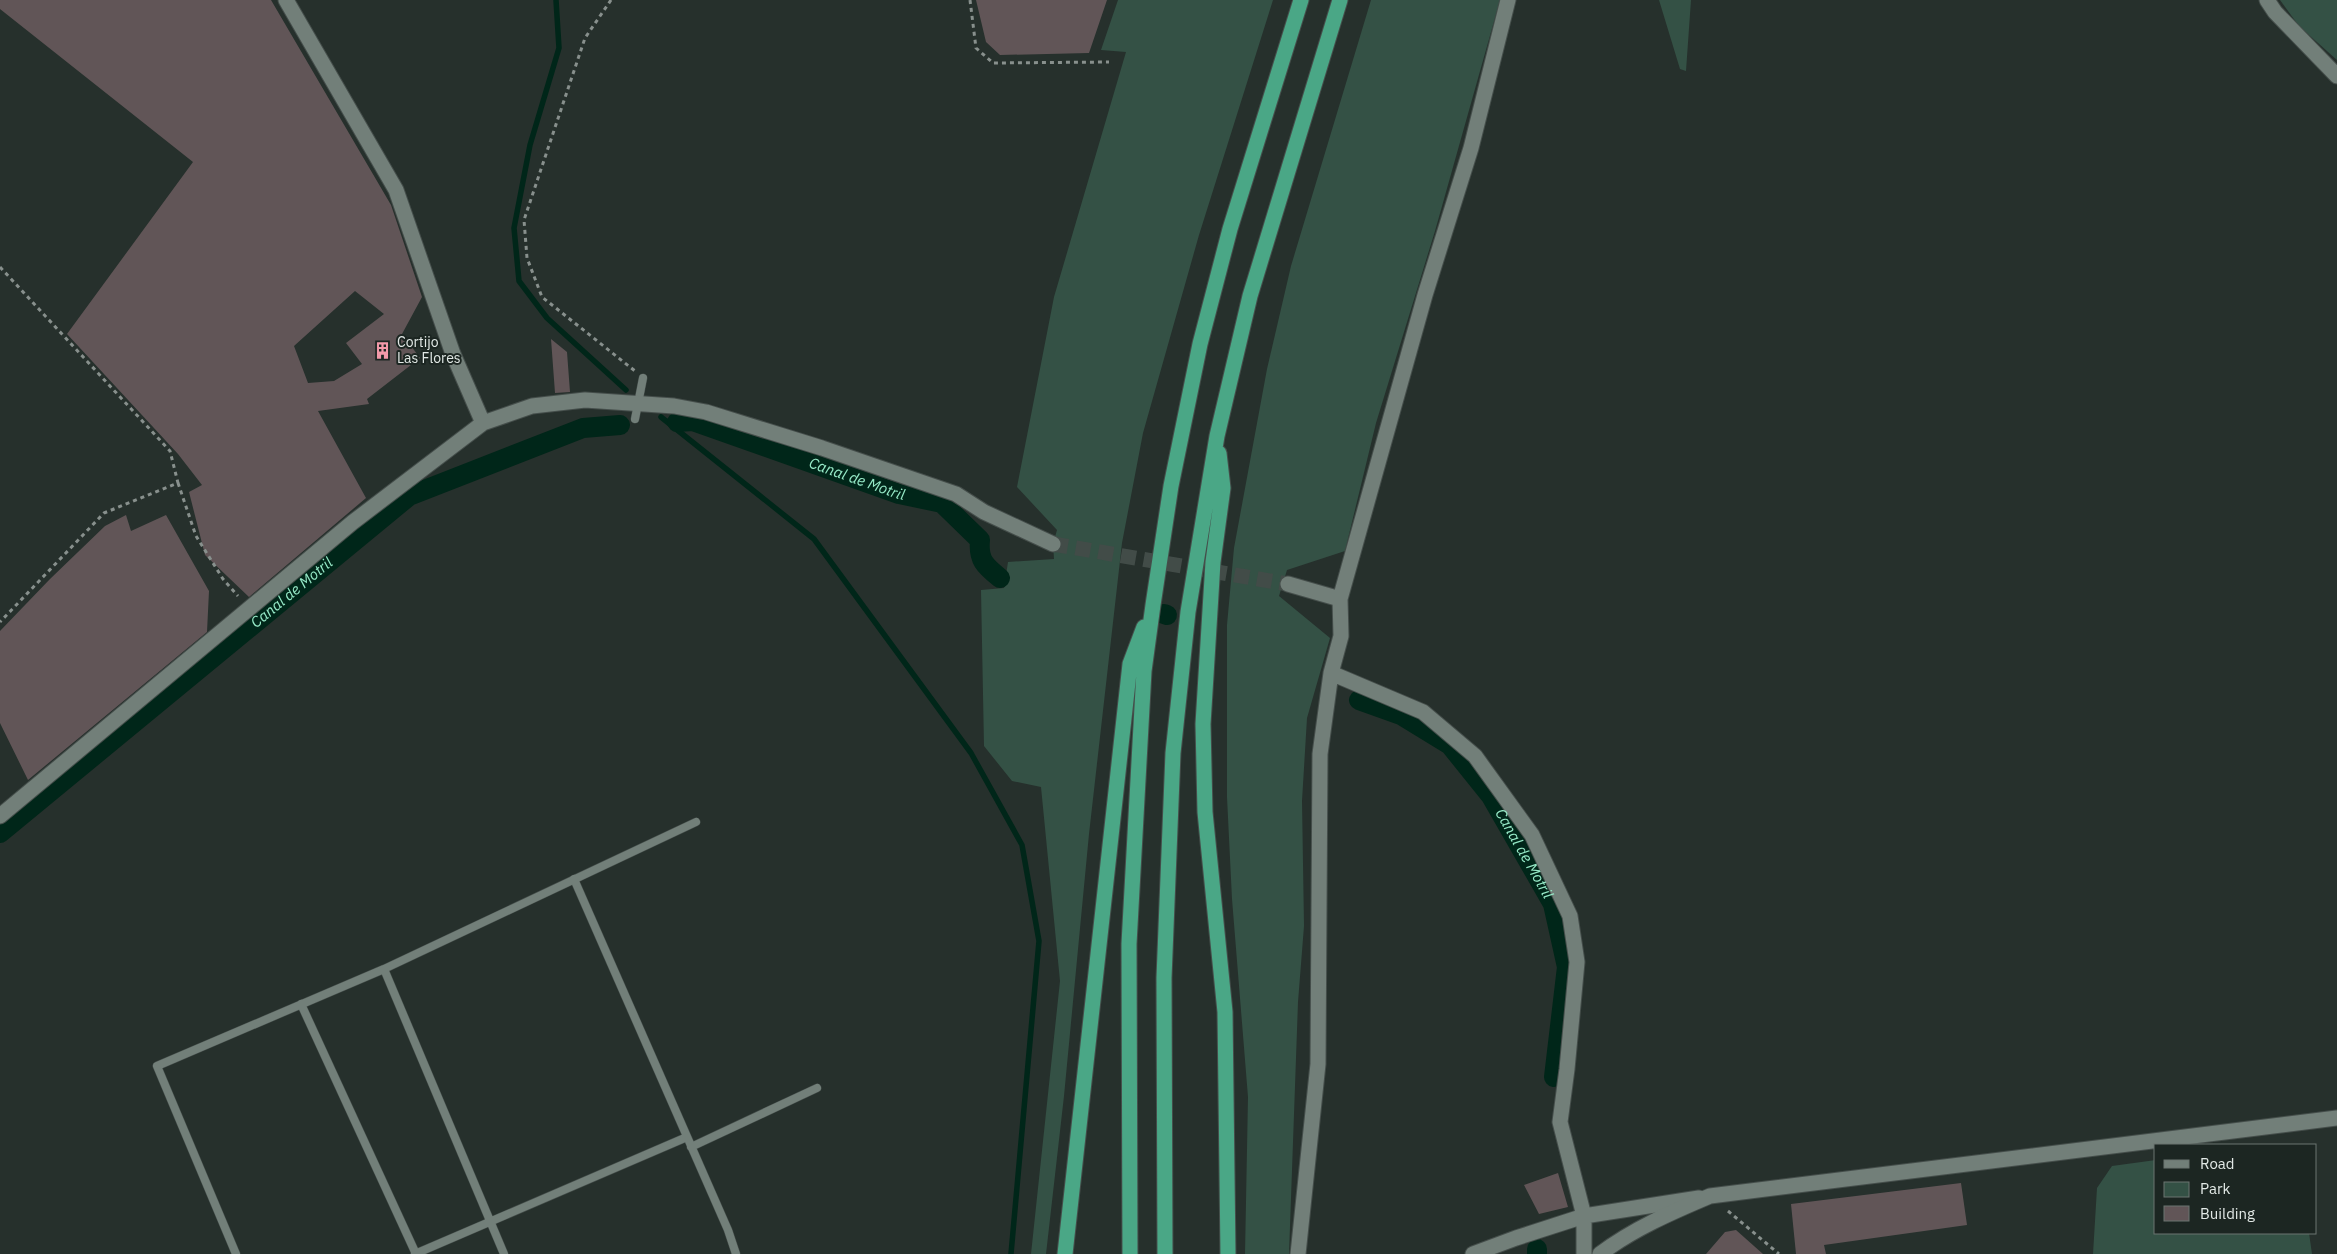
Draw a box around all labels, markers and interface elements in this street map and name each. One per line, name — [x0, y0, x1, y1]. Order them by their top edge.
place label: Cortijo Las Flores — [397, 333, 461, 367]
building icon: Cortijo Las Flores — [373, 340, 393, 360]
water label: Canal de Motril — [807, 453, 907, 504]
water label: Canal de Motril — [247, 553, 336, 632]
water label: Canal de Motril — [1491, 805, 1558, 902]
legend — [2154, 1144, 2317, 1234]
text: Road — [2200, 1154, 2235, 1173]
text: Park — [2200, 1179, 2230, 1198]
text: Building — [2200, 1204, 2255, 1223]

